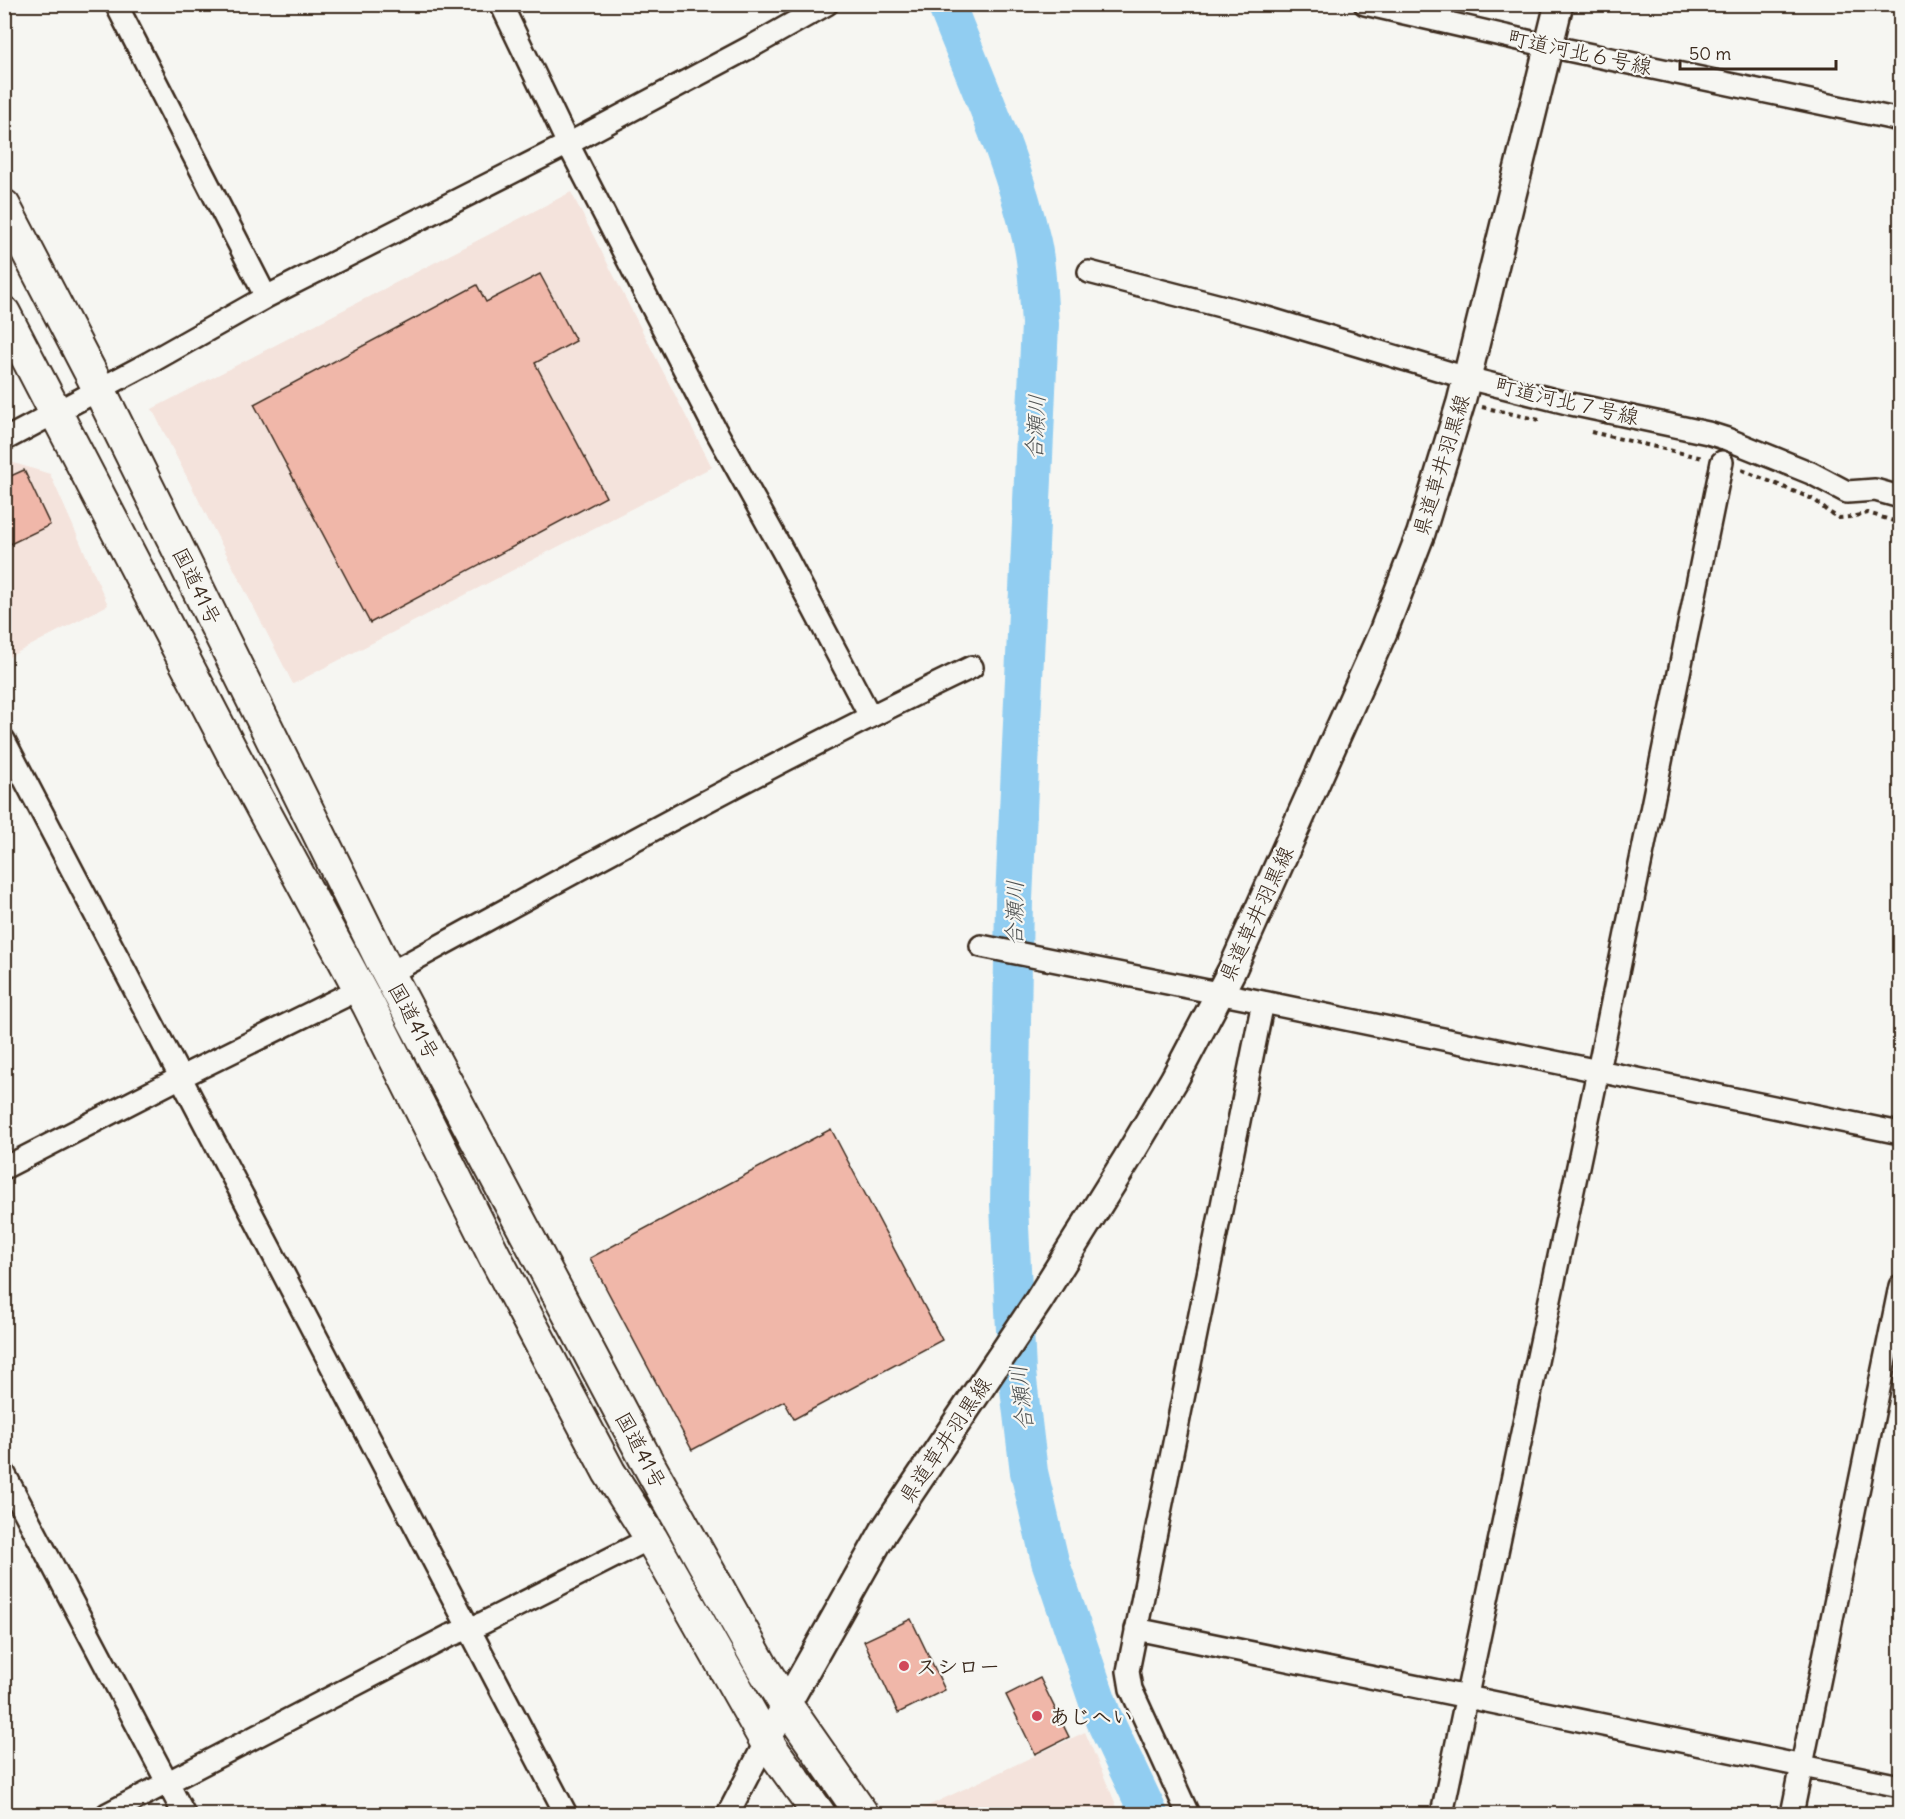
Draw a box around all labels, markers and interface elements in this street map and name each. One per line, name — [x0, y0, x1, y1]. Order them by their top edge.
street label: 町道河北６号線 — [1505, 24, 1655, 80]
scale bar — [1680, 33, 1836, 71]
text: 50 m — [1689, 42, 1731, 65]
street label: 町道河北７号線 — [1492, 371, 1642, 431]
street label: 県道草井羽黒線 — [1407, 391, 1475, 539]
water label: 合瀬川 — [1019, 393, 1051, 461]
street label: 国道41号 — [167, 543, 227, 629]
street label: 県道草井羽黒線 — [1213, 842, 1299, 986]
water label: 合瀬川 — [999, 880, 1029, 946]
street label: 国道41号 — [383, 978, 445, 1064]
water label: 合瀬川 — [1004, 1364, 1038, 1432]
street label: 県道草井羽黒線 — [893, 1372, 997, 1508]
street label: 国道41号 — [610, 1407, 672, 1493]
place label: スシロー — [916, 1653, 1000, 1680]
marker: スシロー — [897, 1659, 911, 1673]
place label: あじへい — [1049, 1703, 1133, 1730]
marker: あじへい — [1030, 1709, 1044, 1723]

